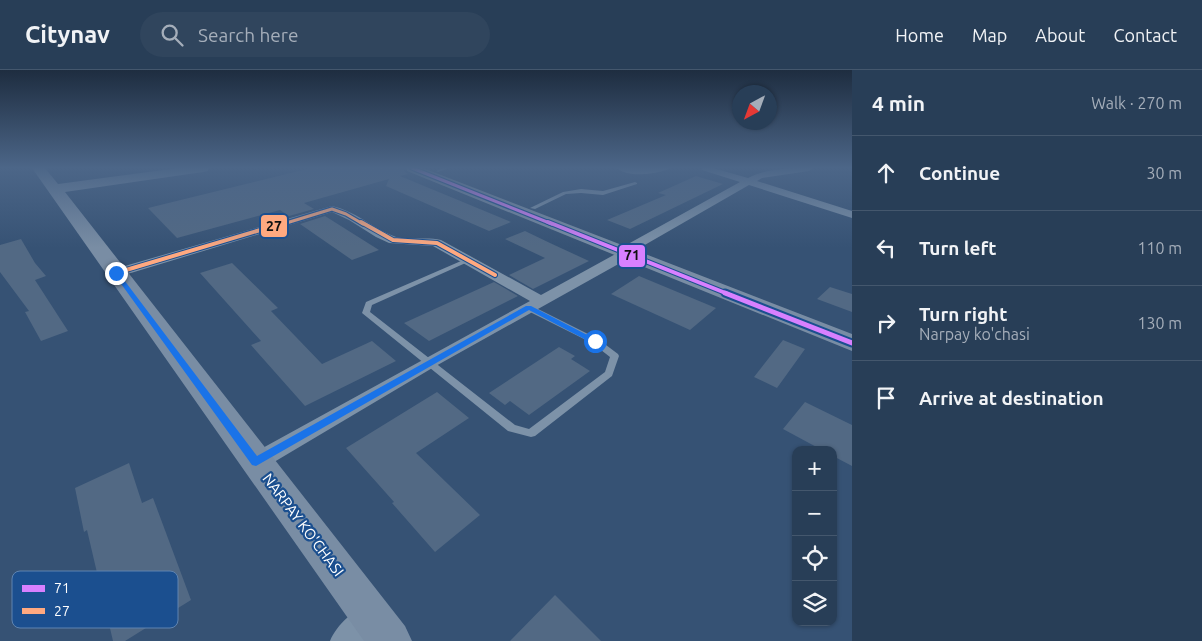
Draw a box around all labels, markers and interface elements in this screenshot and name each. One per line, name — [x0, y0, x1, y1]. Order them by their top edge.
search box — [140, 12, 490, 57]
text: Citynav — [25, 21, 110, 48]
icon: search — [158, 21, 186, 49]
text: Search here — [198, 24, 298, 46]
text: Home — [895, 25, 944, 45]
text: Map — [972, 25, 1007, 45]
text: About — [1035, 25, 1085, 45]
text: Contact — [1113, 25, 1177, 45]
north arrow — [732, 85, 777, 130]
text: 4 min — [872, 91, 925, 115]
text: Walk · 270 m — [1091, 94, 1182, 112]
icon: ahead — [872, 159, 900, 187]
text: Continue — [919, 162, 1000, 184]
text: 30 m — [1146, 164, 1182, 182]
line badge: 27 — [260, 214, 288, 238]
text: 27 — [266, 218, 282, 234]
icon: left — [872, 234, 900, 262]
text: Turn left — [919, 237, 997, 259]
text: 110 m — [1137, 239, 1182, 257]
line badge: 71 — [618, 244, 646, 268]
text: 71 — [624, 247, 640, 263]
route end — [105, 262, 128, 285]
text: Turn right — [919, 303, 1007, 325]
icon: right — [872, 309, 900, 337]
text: 130 m — [1137, 314, 1182, 332]
text: Narpay ko'chasi — [919, 325, 1030, 343]
route start — [584, 330, 607, 353]
icon: arrive — [872, 384, 900, 412]
text: Arrive at destination — [919, 387, 1104, 409]
map controls — [792, 446, 837, 626]
button: + — [792, 446, 837, 491]
street label: NARPAY KO'CHASI — [259, 470, 347, 579]
button: − — [792, 491, 837, 536]
button: locate — [792, 536, 837, 581]
legend — [12, 571, 178, 628]
text: 71 — [54, 580, 70, 596]
button: layers — [792, 581, 837, 626]
text: 27 — [54, 603, 70, 619]

